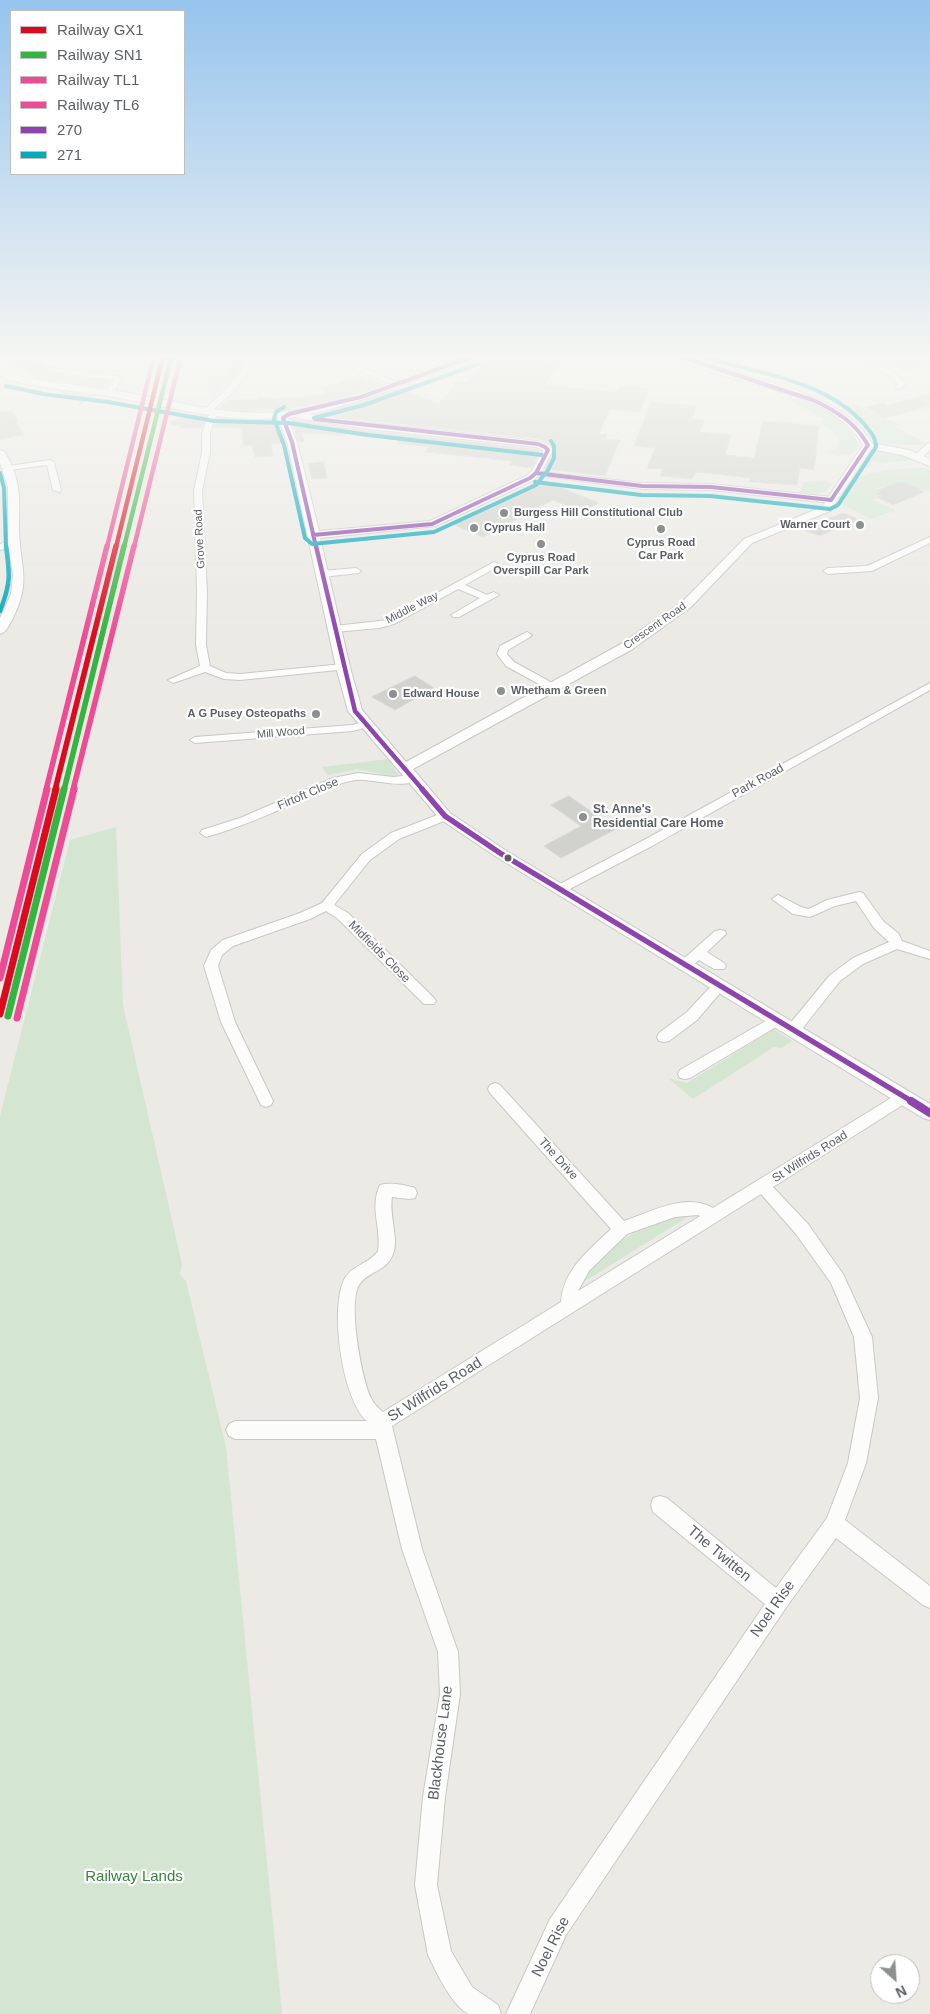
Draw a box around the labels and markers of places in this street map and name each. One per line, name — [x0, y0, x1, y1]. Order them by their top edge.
place label: Burgess Hill Constitutional Club — [514, 506, 683, 520]
marker: Burgess Hill Constitutional Club — [498, 507, 510, 519]
place label: Warner Court — [780, 518, 850, 532]
marker: Warner Court — [854, 519, 866, 531]
place label: Cyprus Hall — [484, 521, 545, 535]
marker: Cyprus Hall — [468, 522, 480, 534]
marker: Cyprus Road Car Park — [655, 523, 667, 535]
place label: Cyprus Road Car Park — [627, 536, 695, 562]
marker: Cyprus Road Overspill Car Park — [535, 538, 547, 550]
place label: Cyprus Road Overspill Car Park — [493, 551, 589, 577]
place label: Whetham & Green — [511, 684, 606, 698]
marker: Whetham & Green — [495, 685, 507, 697]
place label: Edward House — [403, 687, 479, 701]
marker: Edward House — [387, 688, 399, 700]
place label: A G Pusey Osteopaths — [187, 707, 306, 721]
marker: A G Pusey Osteopaths — [310, 708, 322, 720]
place label: St. Anne's Residential Care Home — [593, 803, 724, 831]
marker: St. Anne's Residential Care Home — [577, 811, 589, 823]
unlabelled marker — [503, 853, 513, 863]

